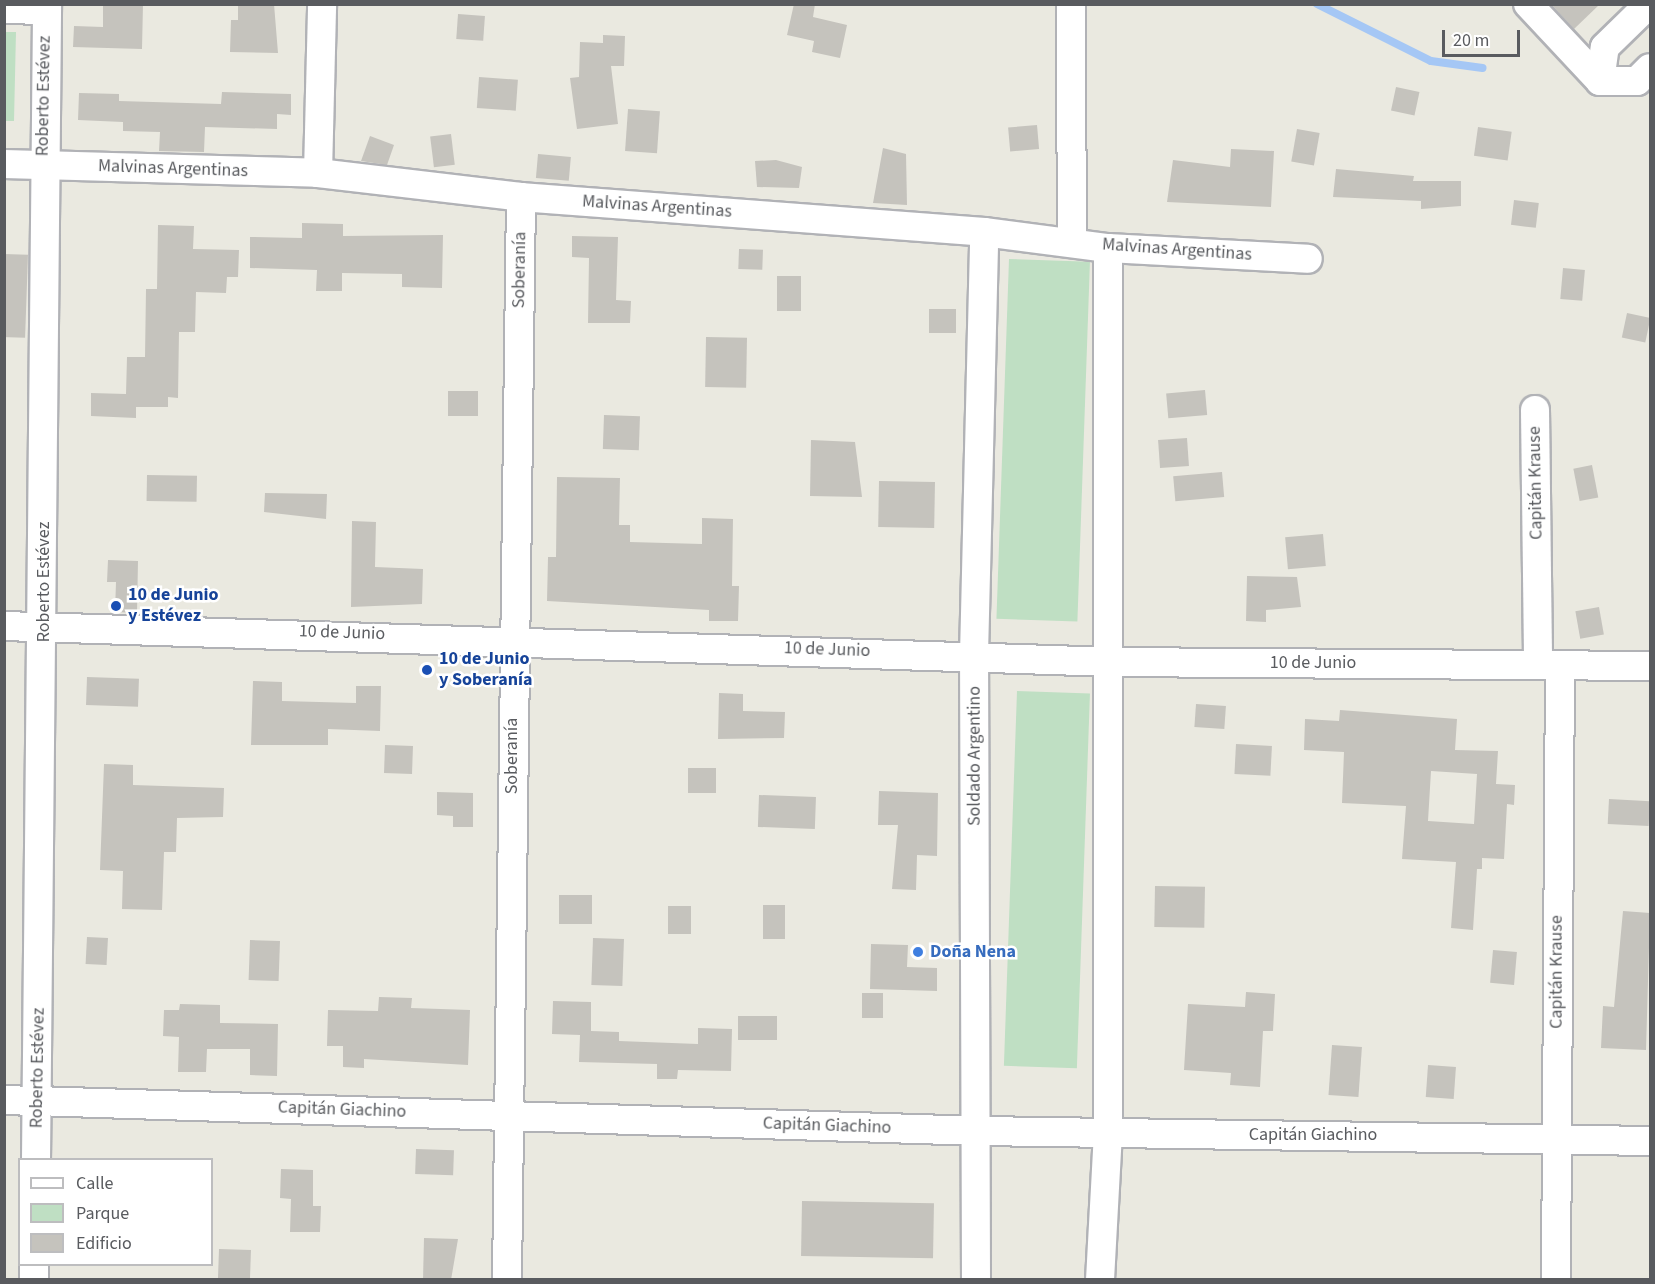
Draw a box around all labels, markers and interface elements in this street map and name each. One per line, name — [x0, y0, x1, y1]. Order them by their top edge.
scale bar — [1445, 18, 1523, 56]
text: 20 m — [1453, 28, 1489, 53]
street label: Roberto Estévez — [32, 36, 56, 156]
street label: Malvinas Argentinas — [98, 156, 248, 182]
street label: Malvinas Argentinas — [581, 191, 733, 223]
street label: Soberanía — [509, 232, 531, 308]
street label: Malvinas Argentinas — [1101, 234, 1253, 266]
street label: Capitán Krause — [1524, 426, 1548, 540]
street label: Roberto Estévez — [33, 522, 55, 642]
place label: 10 de Junio y Estévez — [128, 585, 218, 628]
marker: 10 de Junio y Estévez — [109, 599, 123, 613]
street label: 10 de Junio — [298, 621, 386, 645]
street label: 10 de Junio — [783, 638, 871, 662]
place label: 10 de Junio y Soberanía — [439, 649, 533, 692]
street label: 10 de Junio — [1270, 652, 1356, 674]
marker: 10 de Junio y Soberanía — [420, 663, 434, 677]
street label: Soldado Argentino — [964, 686, 986, 826]
street label: Soberanía — [501, 718, 523, 794]
street label: Capitán Krause — [1546, 915, 1568, 1029]
place label: Doña Nena — [930, 941, 1016, 963]
marker: Doña Nena — [911, 945, 925, 959]
street label: Roberto Estévez — [26, 1008, 50, 1128]
street label: Capitán Giachino — [277, 1097, 407, 1123]
street label: Capitán Giachino — [762, 1113, 892, 1139]
street label: Capitán Giachino — [1249, 1124, 1377, 1146]
legend — [18, 1158, 213, 1266]
text: Calle — [76, 1171, 113, 1196]
text: Parque — [76, 1201, 129, 1226]
text: Edificio — [76, 1231, 132, 1256]

